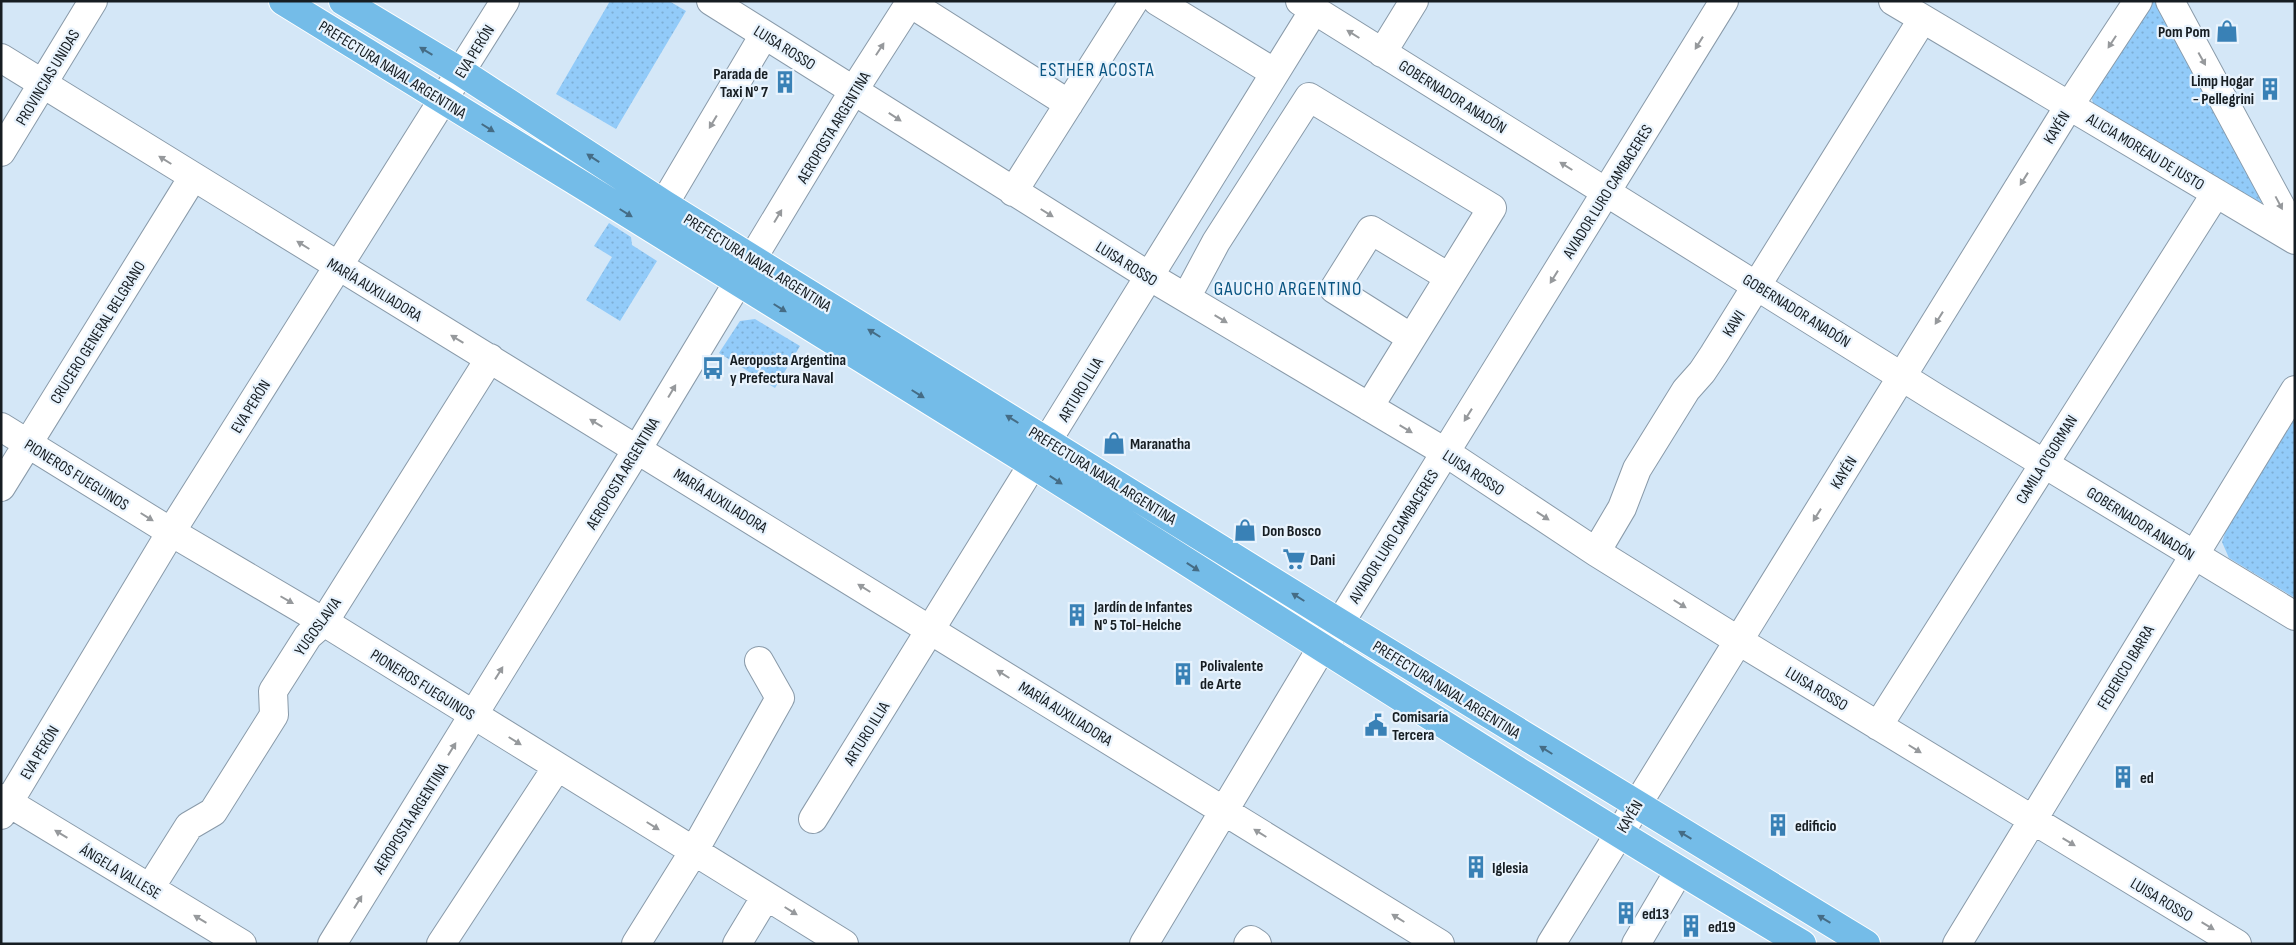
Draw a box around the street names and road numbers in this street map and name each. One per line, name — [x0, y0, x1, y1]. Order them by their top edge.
street label: PREFECTURA NAVAL ARGENTINA — [315, 17, 470, 124]
street label: EVA PERÓN — [451, 22, 499, 82]
street label: LUISA ROSSO — [750, 22, 819, 75]
street label: PROVINCIAS UNIDAS — [12, 26, 84, 129]
street label: GOBERNADOR ANADÓN — [1395, 56, 1510, 138]
street label: AEROPOSTA ARGENTINA — [793, 68, 875, 188]
street label: KAYÉN — [2040, 108, 2075, 148]
street label: ALICIA MOREAU DE JUSTO — [2082, 109, 2208, 195]
street label: AVIADOR LURO CAMBACERES — [1559, 121, 1657, 263]
street label: PREFECTURA NAVAL ARGENTINA — [680, 210, 835, 317]
street label: LUISA ROSSO — [1092, 238, 1161, 291]
street label: MARÍA AUXILIADORA — [324, 255, 425, 326]
street label: CRUCERO GENERAL BELGRANO — [47, 258, 150, 408]
street label: GOBERNADOR ANADÓN — [1739, 270, 1854, 352]
street label: KAWI — [1719, 307, 1750, 340]
street label: ARTURO ILLIA — [1054, 354, 1108, 426]
street label: EVA PERÓN — [227, 377, 275, 437]
street label: CAMILA O'GORMAN — [2012, 412, 2082, 508]
street label: AEROPOSTA ARGENTINA — [582, 414, 664, 534]
street label: PREFECTURA NAVAL ARGENTINA — [1025, 423, 1180, 530]
street label: PIONEROS FUEGUINOS — [20, 436, 132, 515]
street label: LUISA ROSSO — [1439, 446, 1508, 500]
street label: KAYÉN — [1827, 453, 1862, 493]
street label: MARÍA AUXILIADORA — [670, 465, 771, 538]
street label: AVIADOR LURO CAMBACERES — [1345, 466, 1443, 608]
street label: GOBERNADOR ANADÓN — [2083, 483, 2198, 565]
street label: YUGOSLAVIA — [291, 594, 346, 660]
street label: FEDERICO IBARRA — [2094, 622, 2159, 713]
street label: PREFECTURA NAVAL ARGENTINA — [1369, 637, 1524, 744]
street label: PIONEROS FUEGUINOS — [366, 646, 478, 725]
street label: LUISA ROSSO — [1782, 663, 1851, 715]
street label: MARÍA AUXILIADORA — [1015, 678, 1116, 751]
street label: ARTURO ILLIA — [840, 698, 894, 770]
street label: EVA PERÓN — [17, 722, 64, 783]
street label: AEROPOSTA ARGENTINA — [369, 760, 453, 878]
street label: KAYÉN — [1613, 797, 1647, 837]
street label: ÁNGELA VALLESE — [76, 840, 164, 904]
street label: LUISA ROSSO — [2127, 874, 2196, 926]

